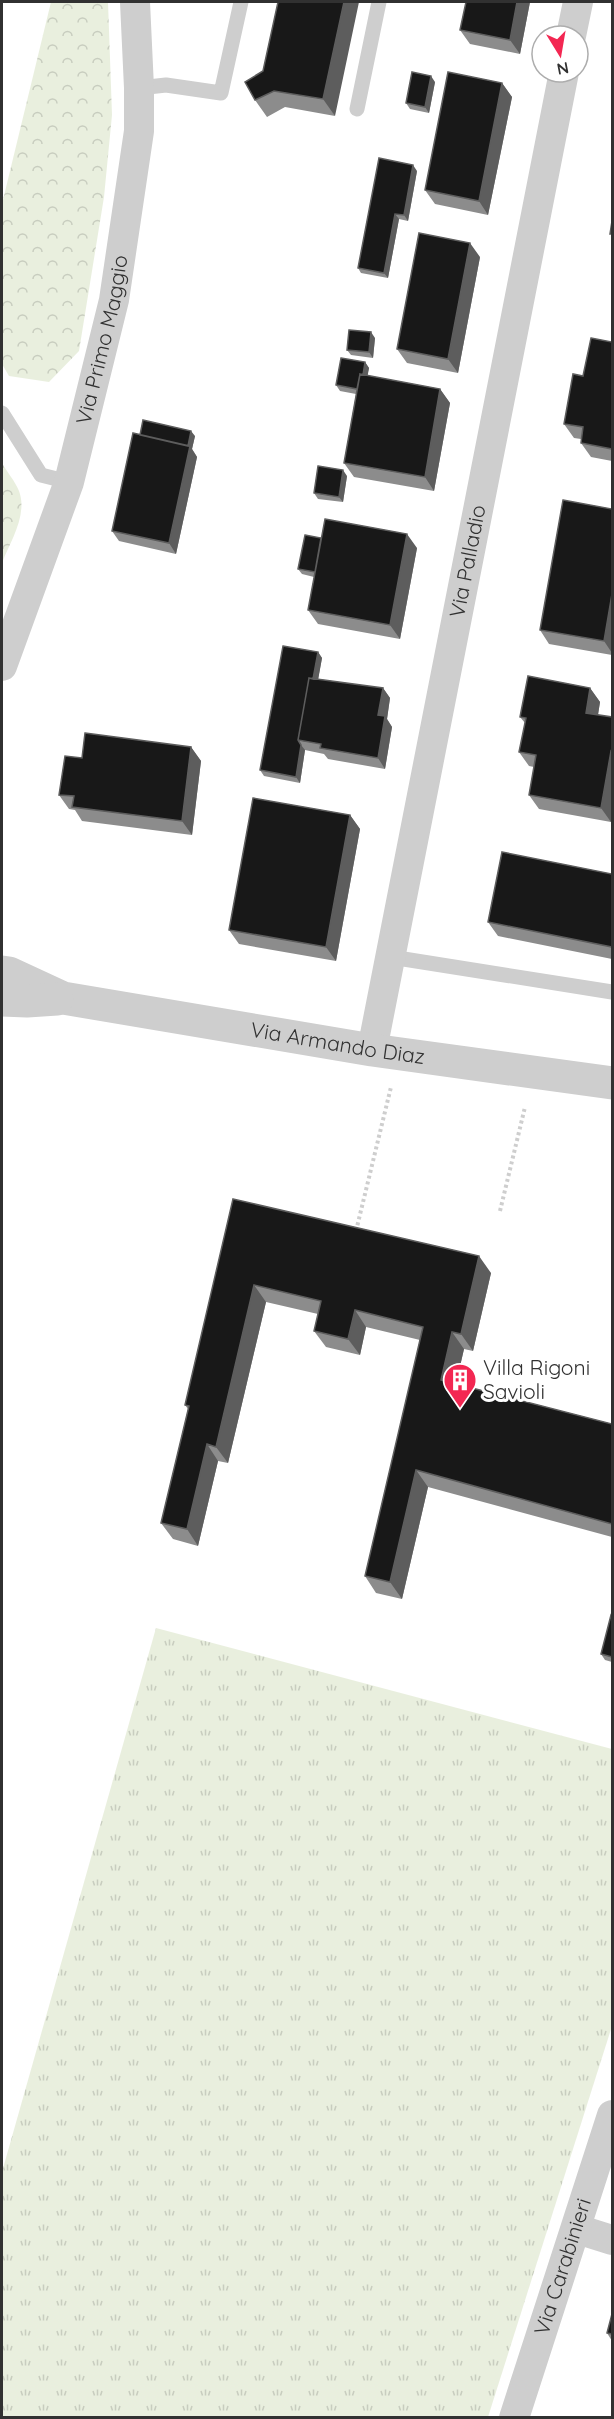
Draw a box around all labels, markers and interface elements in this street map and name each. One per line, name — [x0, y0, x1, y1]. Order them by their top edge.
north arrow — [530, 24, 590, 84]
text: N — [555, 58, 571, 80]
street label: Via Primo Maggio — [70, 253, 132, 427]
street label: Via Palladio — [443, 502, 491, 620]
street label: Via Armando Diaz — [249, 1016, 427, 1069]
place label: Villa Rigoni Savioli — [483, 1354, 590, 1404]
building icon: Villa Rigoni Savioli — [442, 1362, 478, 1409]
street label: Via Carabinieri — [528, 2195, 596, 2338]

